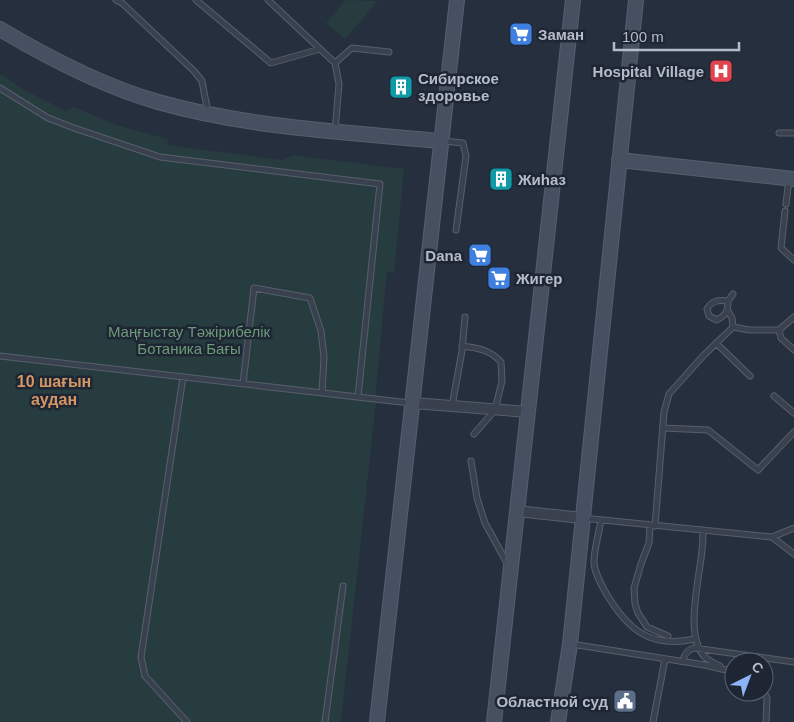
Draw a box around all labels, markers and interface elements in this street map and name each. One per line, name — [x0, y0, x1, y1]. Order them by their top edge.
scale bar — [614, 20, 739, 52]
supermarket icon: Заман — [508, 21, 534, 47]
place label: Заман — [538, 26, 584, 43]
text: 100 m — [622, 28, 664, 45]
hospital icon: Hospital Village — [708, 58, 734, 84]
place label: Hospital Village — [593, 63, 704, 80]
place label: Сибирское здоровье — [418, 70, 499, 104]
building icon: Сибирское здоровье — [388, 74, 414, 100]
building icon: Жиhаз — [488, 166, 514, 192]
place label: Жиhаз — [517, 171, 566, 188]
supermarket icon: Dana — [467, 242, 493, 268]
place label: Dana — [425, 247, 463, 264]
supermarket icon: Жигер — [486, 265, 512, 291]
place label: Жигер — [515, 270, 563, 287]
park label: Маңғыстау Тәжірибелік Ботаника Бағы — [108, 323, 270, 357]
district label: 10 шағын аудан — [17, 373, 91, 408]
north arrow — [724, 652, 774, 702]
text: С — [749, 658, 767, 677]
public building icon: Областной суд — [612, 688, 638, 714]
place label: Областной суд — [496, 693, 608, 710]

